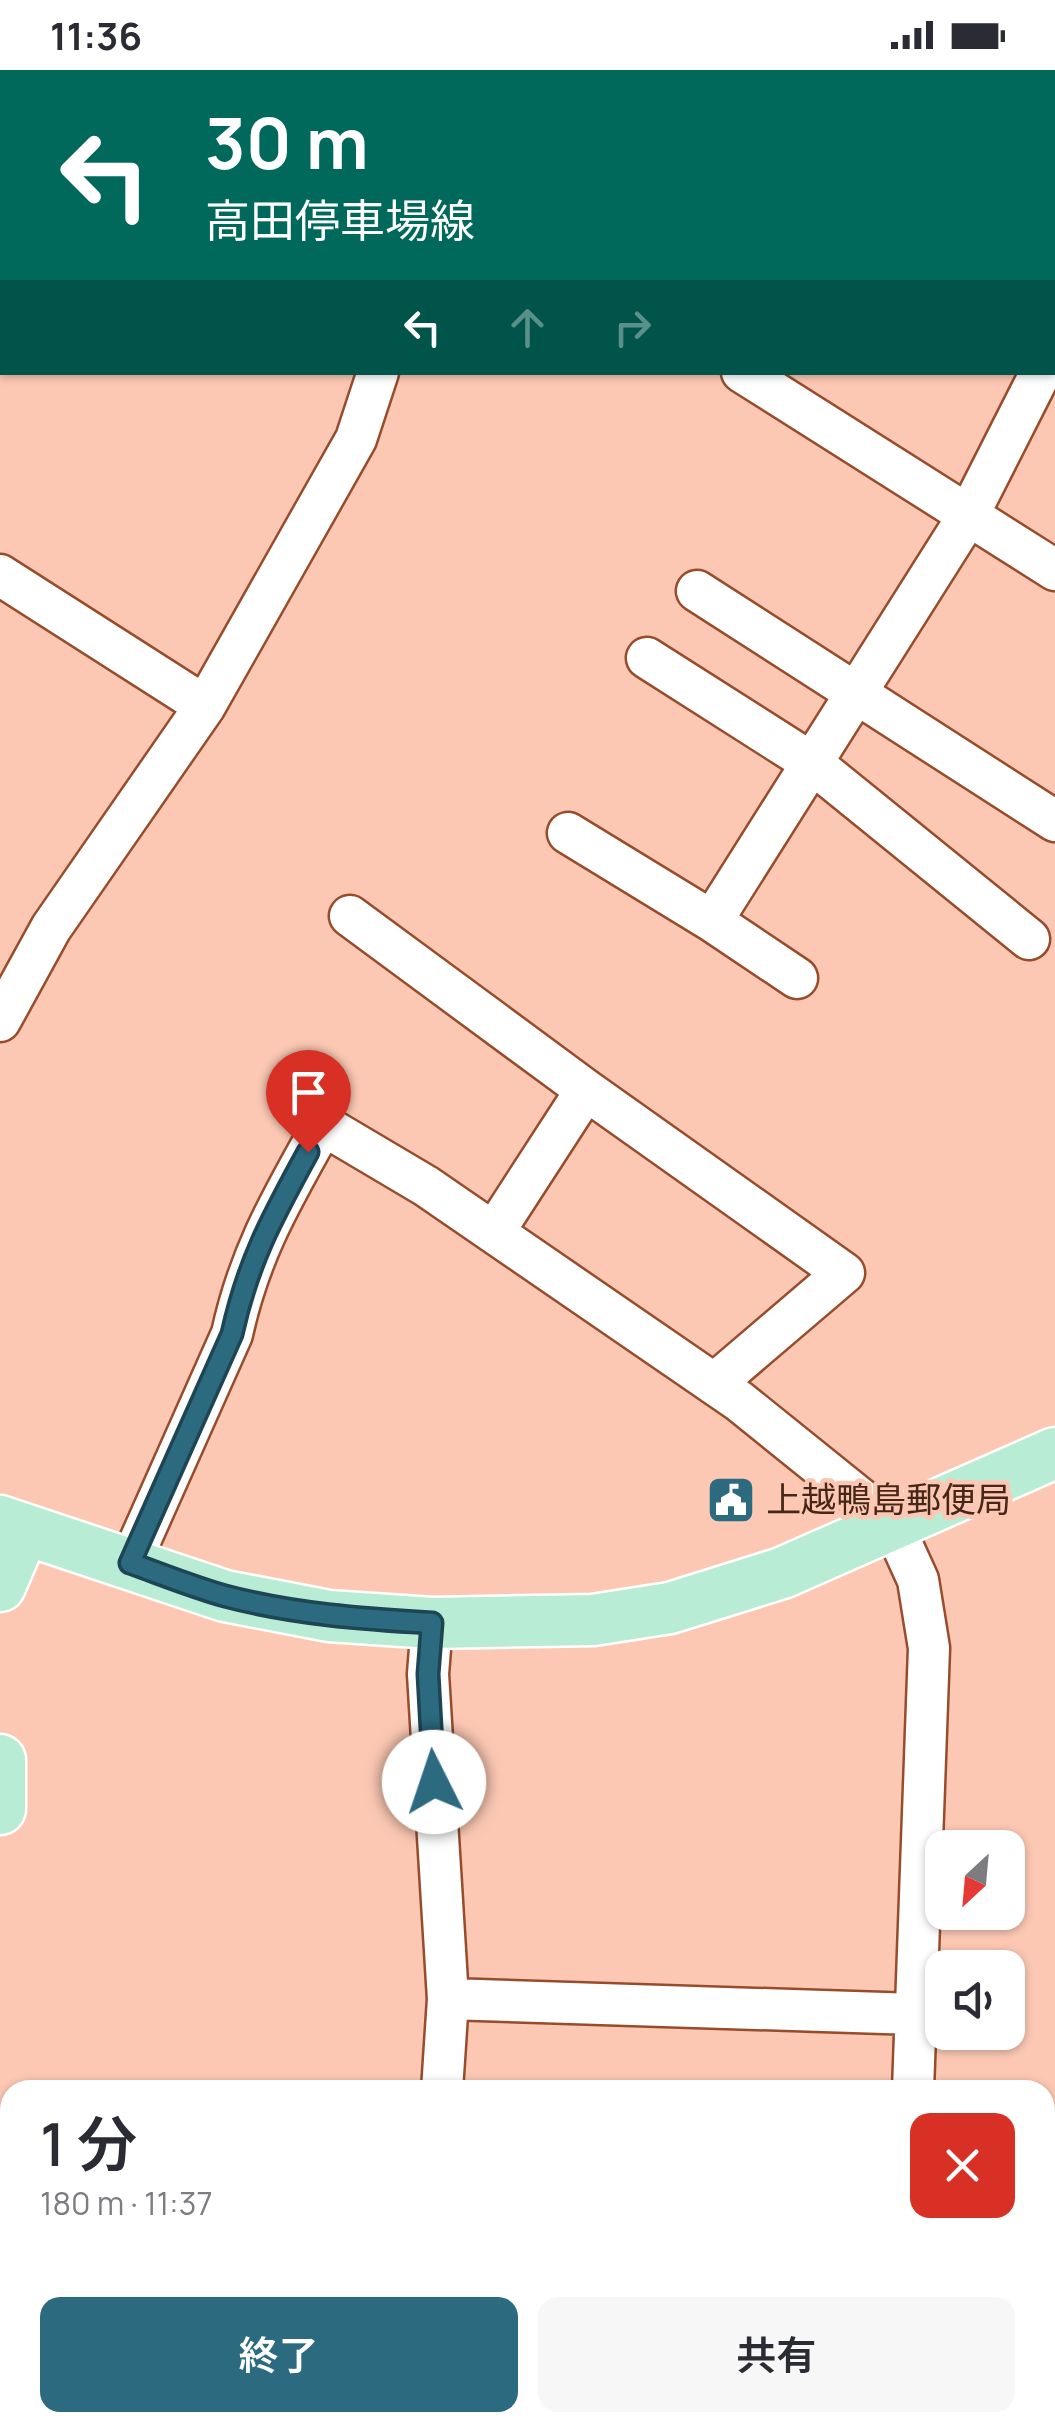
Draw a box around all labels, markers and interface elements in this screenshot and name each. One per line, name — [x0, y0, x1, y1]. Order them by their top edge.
text: 11:36 — [50, 9, 142, 61]
text: 30 m — [205, 94, 369, 190]
icon: left — [40, 110, 170, 240]
text: 高田停車場線 — [205, 189, 475, 251]
icon: left — [395, 300, 450, 355]
icon: ahead — [500, 300, 555, 355]
icon: right — [605, 300, 660, 355]
pin — [266, 1050, 351, 1153]
icon: arrive — [281, 1065, 336, 1120]
public building icon: 上越鴨島郵便局 — [705, 1474, 757, 1526]
place label: 上越鴨島郵便局 — [766, 1475, 1011, 1523]
position arrow — [382, 1730, 486, 1834]
north arrow — [925, 1830, 1025, 1930]
map controls — [925, 1830, 1025, 2050]
button: sound — [925, 1950, 1025, 2050]
text: 1 分 — [40, 2102, 137, 2184]
button: close — [910, 2113, 1015, 2218]
text: 180 m · 11:37 — [40, 2181, 212, 2225]
button: 終了 — [40, 2297, 518, 2412]
button: 共有 — [538, 2297, 1015, 2412]

